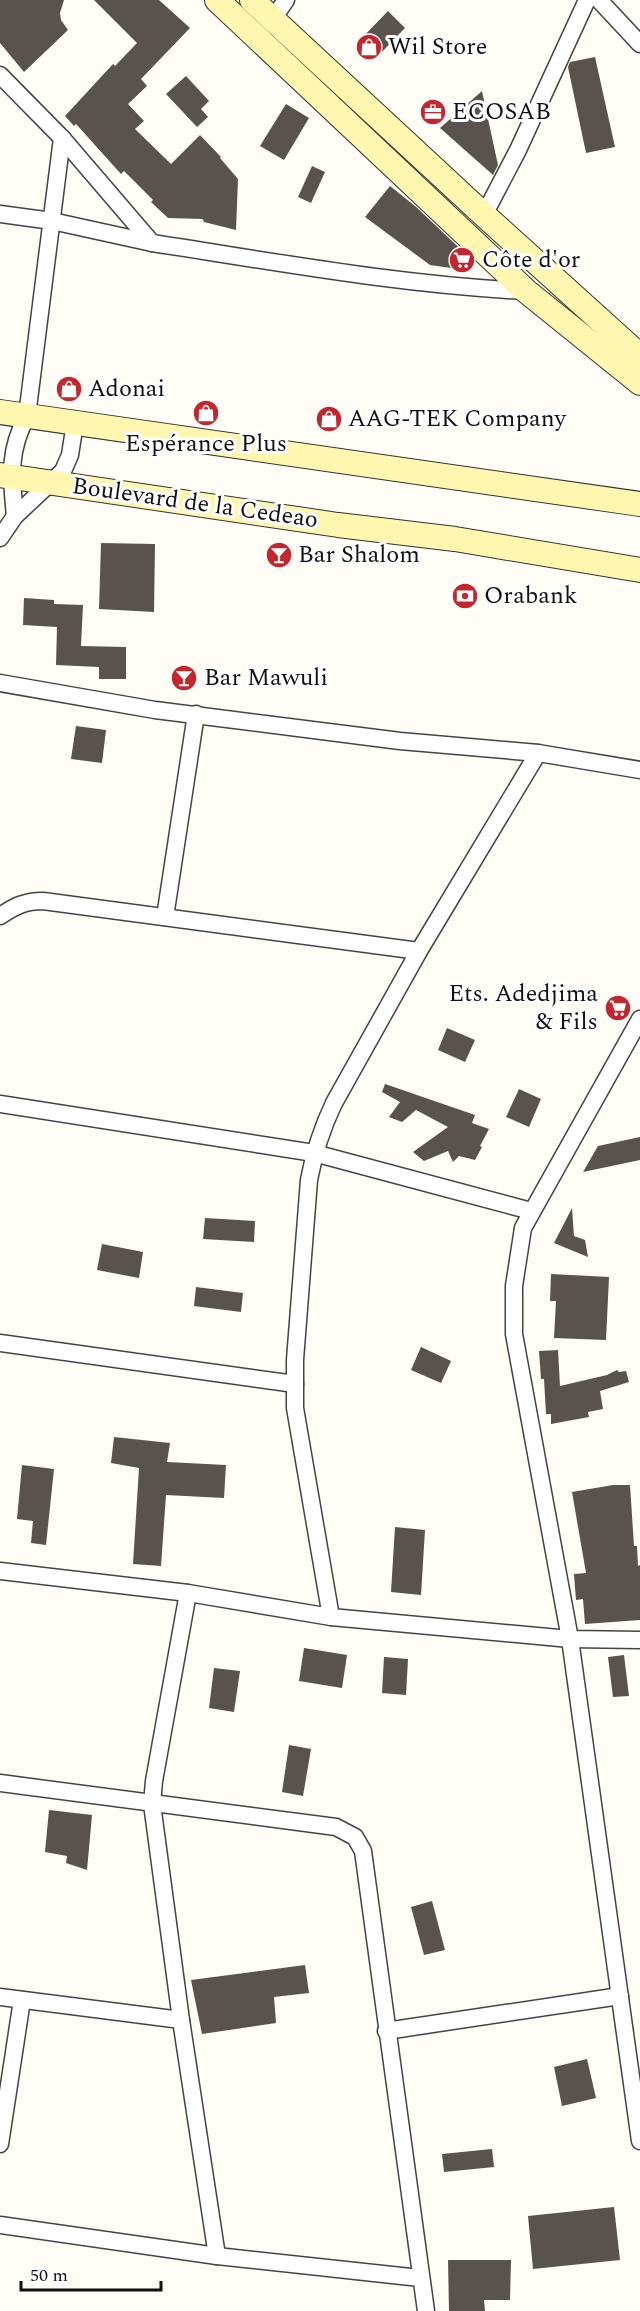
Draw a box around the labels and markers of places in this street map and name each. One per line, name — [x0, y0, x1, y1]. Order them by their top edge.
place label: Wil Store — [388, 29, 487, 65]
shop icon: Wil Store — [354, 32, 384, 62]
place label: ECOSAB — [452, 94, 551, 130]
office icon: ECOSAB — [418, 97, 448, 127]
place label: Côte d'or — [482, 242, 580, 278]
supermarket icon: Côte d'or — [447, 245, 477, 275]
place label: Adonai — [88, 371, 165, 407]
shop icon: Adonai — [54, 374, 84, 404]
shop icon: Espérance Plus — [191, 398, 221, 428]
place label: AAG-TEK Company — [348, 401, 568, 437]
shop icon: AAG-TEK Company — [314, 404, 344, 434]
place label: Espérance Plus — [125, 426, 287, 462]
place label: Bar Shalom — [298, 537, 420, 573]
bar icon: Bar Shalom — [264, 540, 294, 570]
place label: Orabank — [484, 578, 577, 614]
bank icon: Orabank — [450, 581, 480, 611]
place label: Bar Mawuli — [204, 660, 328, 696]
bar icon: Bar Mawuli — [169, 663, 199, 693]
place label: Ets. Adedjima & Fils — [448, 976, 598, 1040]
supermarket icon: Ets. Adedjima & Fils — [603, 993, 633, 1023]

